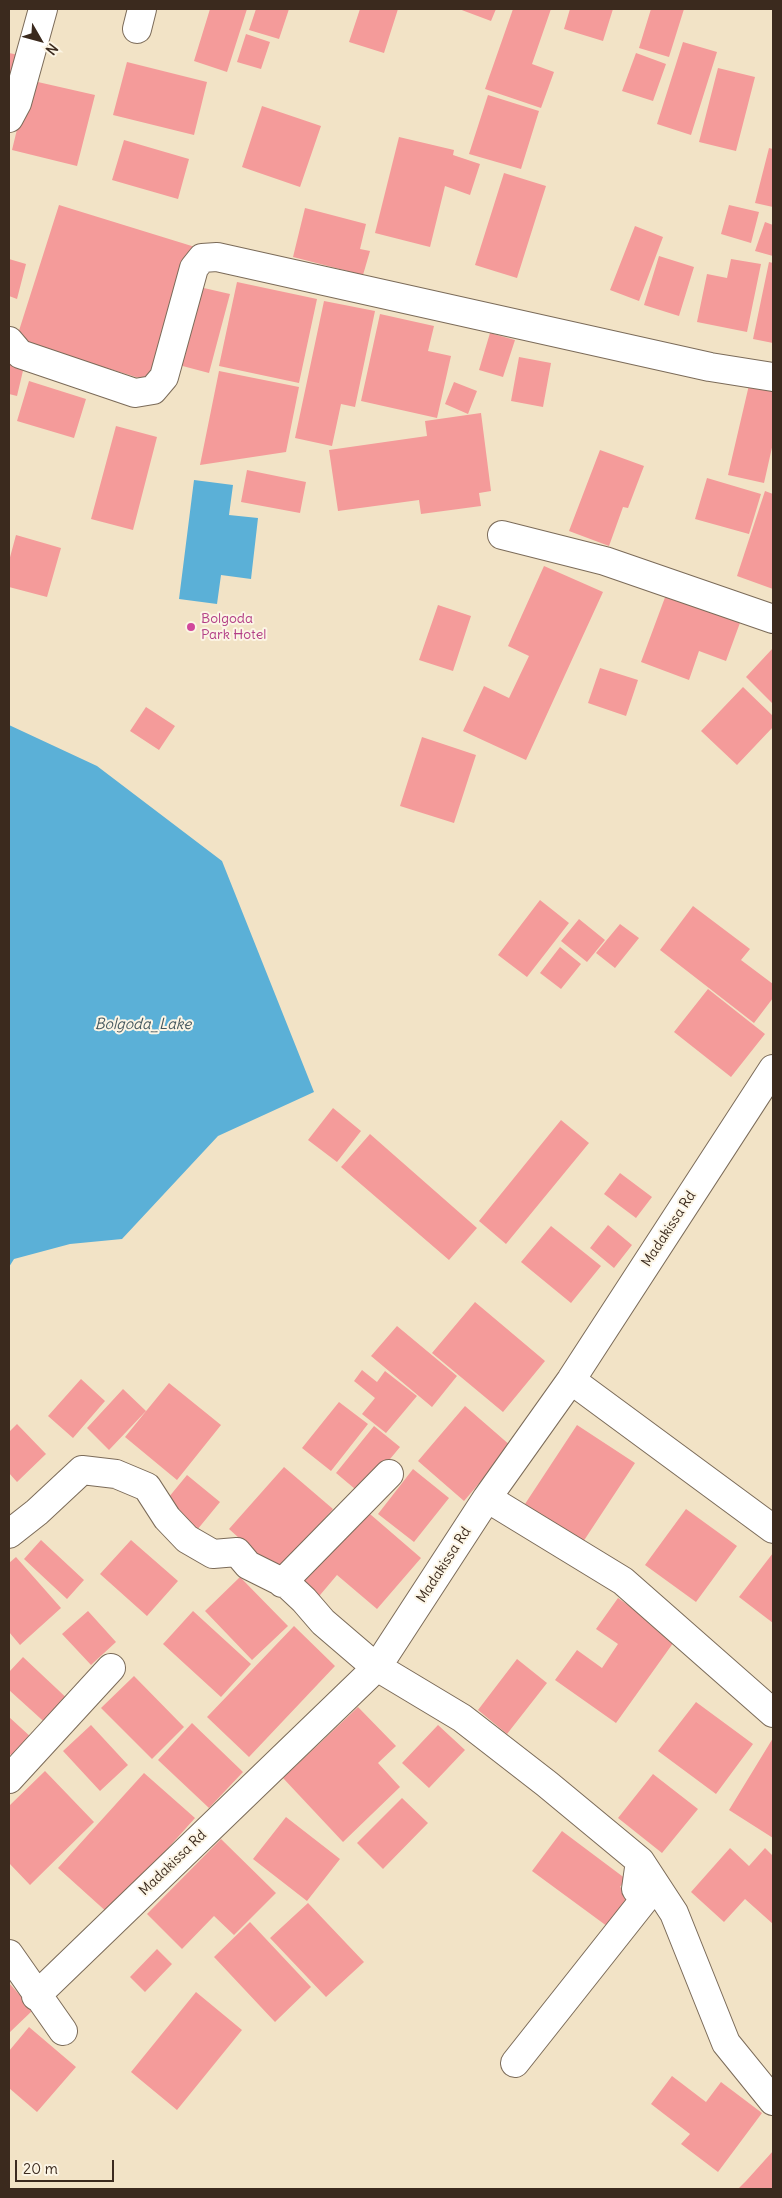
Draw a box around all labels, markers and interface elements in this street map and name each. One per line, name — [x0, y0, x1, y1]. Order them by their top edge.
north arrow — [15, 15, 65, 65]
text: N — [42, 40, 62, 59]
place label: Bolgoda Park Hotel — [201, 611, 266, 644]
marker: Bolgoda Park Hotel — [185, 621, 197, 633]
water label: Bolgoda_Lake — [95, 1016, 191, 1034]
street label: Madakissa Rd — [638, 1188, 700, 1270]
street label: Madakissa Rd — [413, 1524, 475, 1606]
street label: Madakissa Rd — [136, 1827, 210, 1899]
scale bar — [18, 2150, 116, 2182]
text: 20 m — [23, 2159, 58, 2178]

